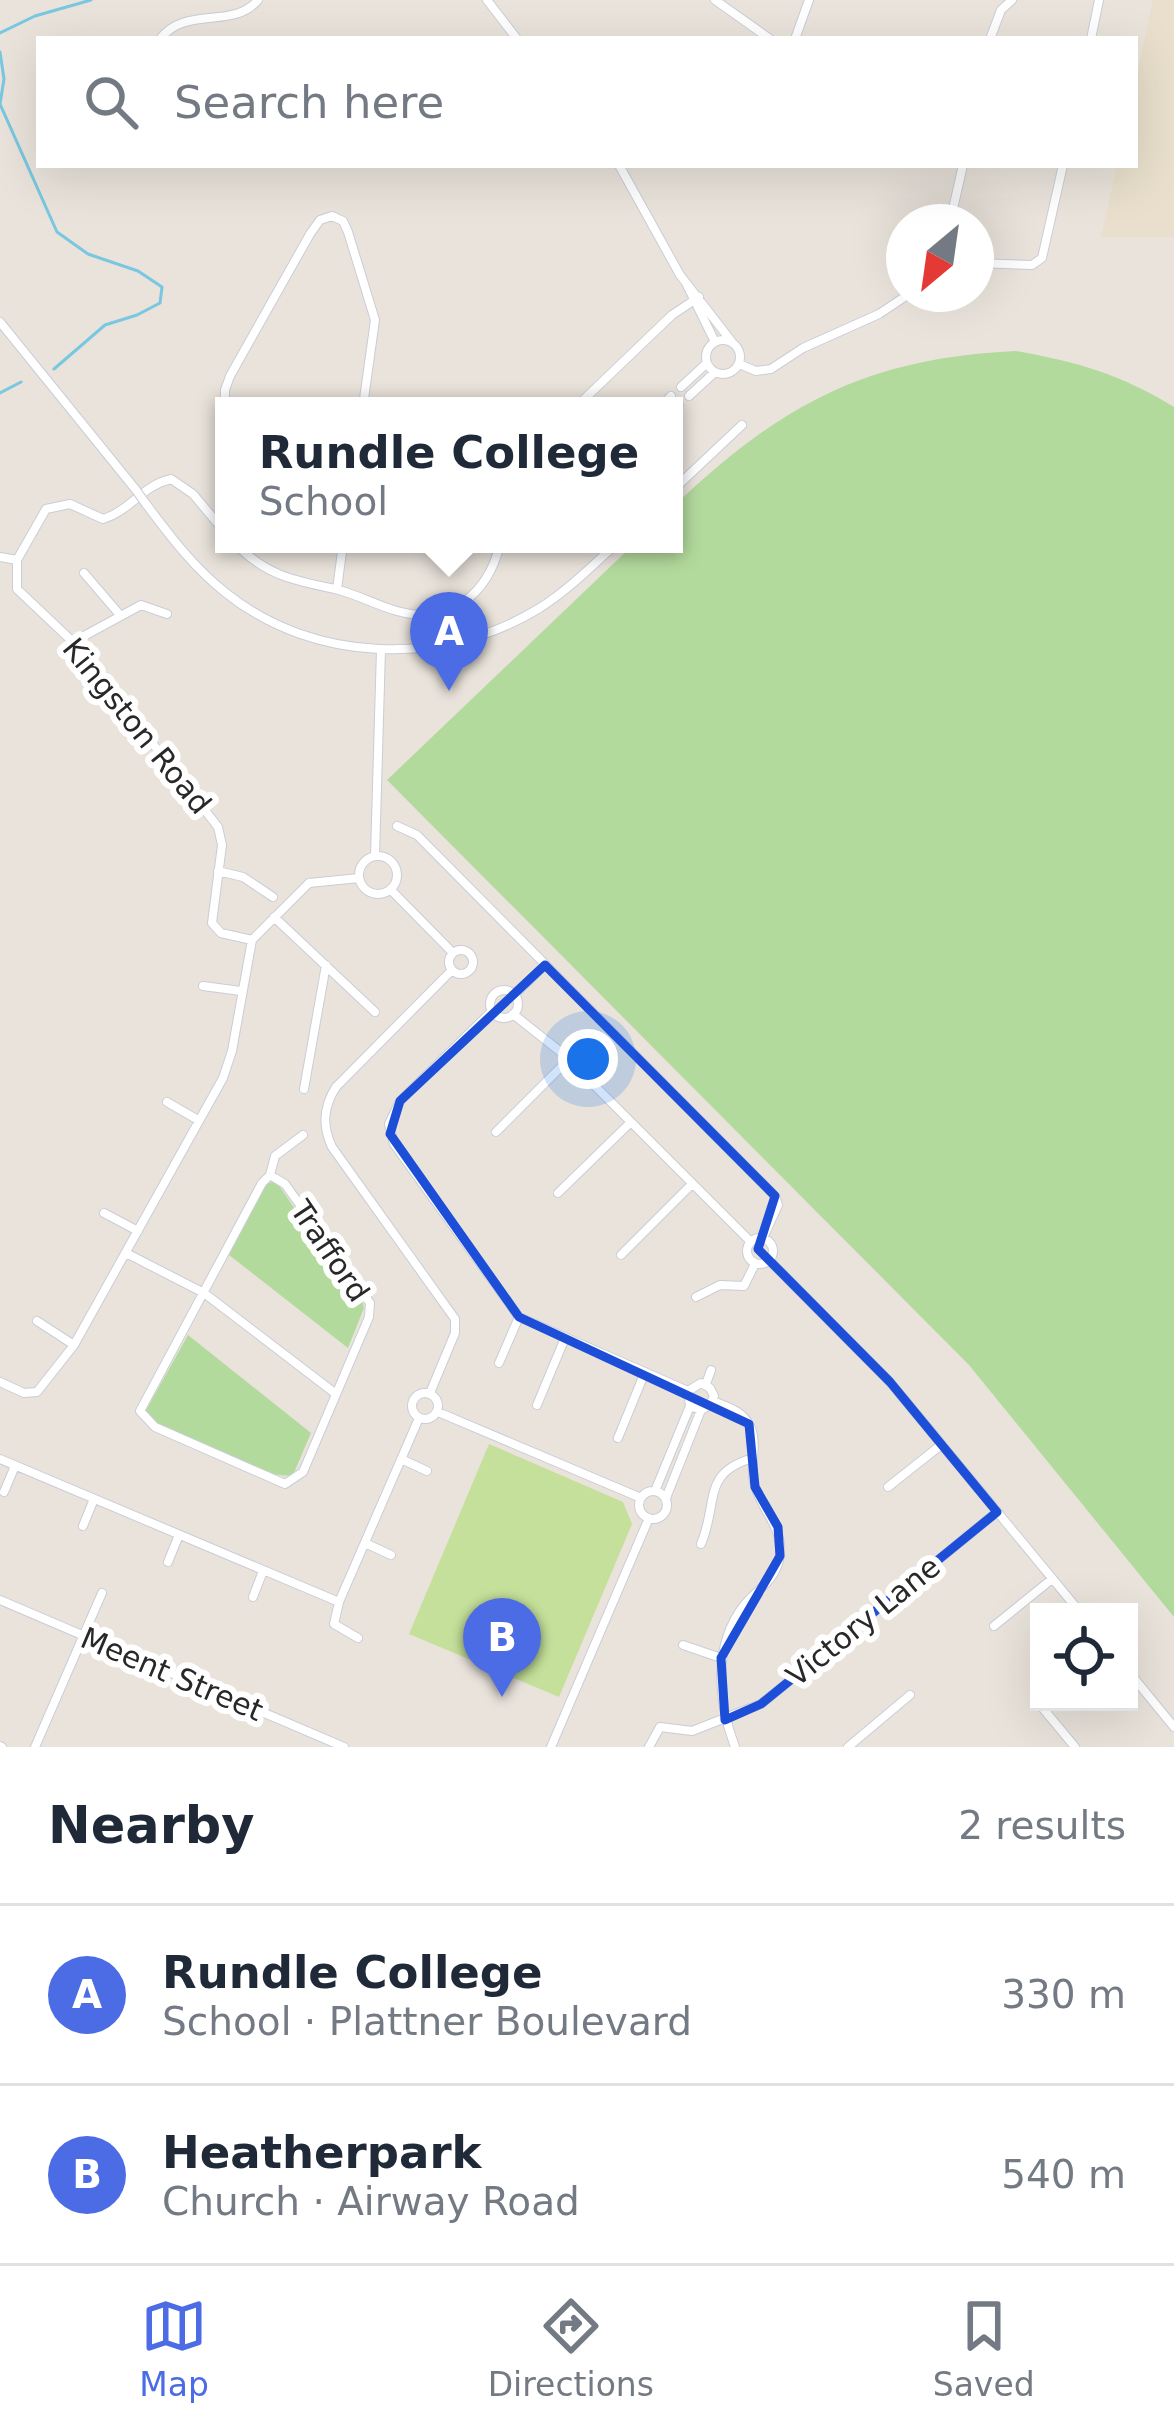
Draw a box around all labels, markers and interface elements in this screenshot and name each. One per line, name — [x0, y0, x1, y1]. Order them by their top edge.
search box — [36, 36, 1138, 168]
icon: search — [78, 69, 144, 135]
text: Search here — [174, 76, 444, 129]
north arrow — [886, 204, 994, 312]
popup — [215, 397, 683, 553]
text: Rundle College — [259, 426, 639, 479]
text: School — [259, 479, 388, 524]
pin: A — [410, 592, 488, 691]
street label: Kingston Road — [56, 631, 218, 821]
your location — [558, 1029, 618, 1089]
street label: Trafford — [283, 1193, 377, 1308]
street label: Victory Lane — [779, 1549, 947, 1693]
pin: B — [463, 1598, 541, 1697]
map controls — [1030, 1603, 1138, 1711]
button: locate — [1030, 1603, 1138, 1711]
street label: Meent Street — [76, 1620, 268, 1728]
text: Nearby — [48, 1796, 255, 1855]
text: 2 results — [958, 1803, 1126, 1848]
text: Rundle College — [162, 1946, 543, 1999]
text: A — [72, 1972, 102, 2017]
text: 330 m — [1001, 1972, 1126, 2017]
text: School · Plattner Boulevard — [162, 1999, 692, 2044]
text: Heatherpark — [162, 2126, 482, 2179]
text: B — [72, 2152, 102, 2197]
text: 540 m — [1001, 2152, 1126, 2197]
text: Church · Airway Road — [162, 2179, 580, 2224]
tab: Map — [139, 2293, 209, 2404]
tab: Directions — [488, 2293, 654, 2404]
tab: Saved — [933, 2293, 1035, 2404]

